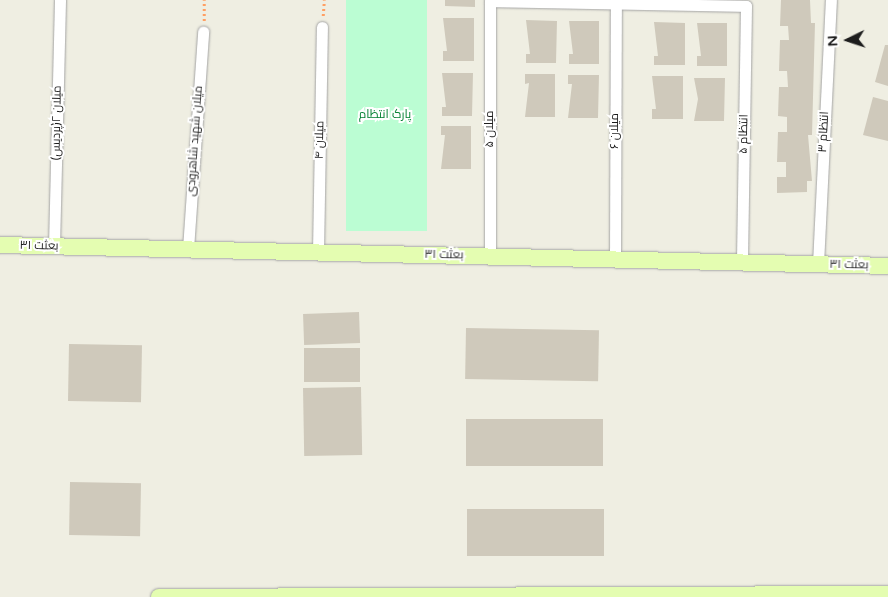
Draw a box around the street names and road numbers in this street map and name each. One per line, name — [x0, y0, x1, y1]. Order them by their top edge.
street label: میلان ۲(پردیس) — [49, 85, 65, 161]
street label: میلان شهید شاهرودی — [184, 85, 206, 197]
street label: میلان ۵ — [483, 111, 497, 147]
street label: انتظام ۳ — [816, 111, 832, 153]
street label: میلان ۶ — [608, 113, 622, 149]
street label: انتظام ۵ — [736, 114, 752, 154]
street label: میلان ۴ — [312, 121, 328, 159]
street label: بعثت ۳۱ — [19, 238, 59, 254]
street label: بعثت ۳۱ — [424, 247, 464, 263]
street label: بعثت ۳۱ — [829, 257, 869, 273]

